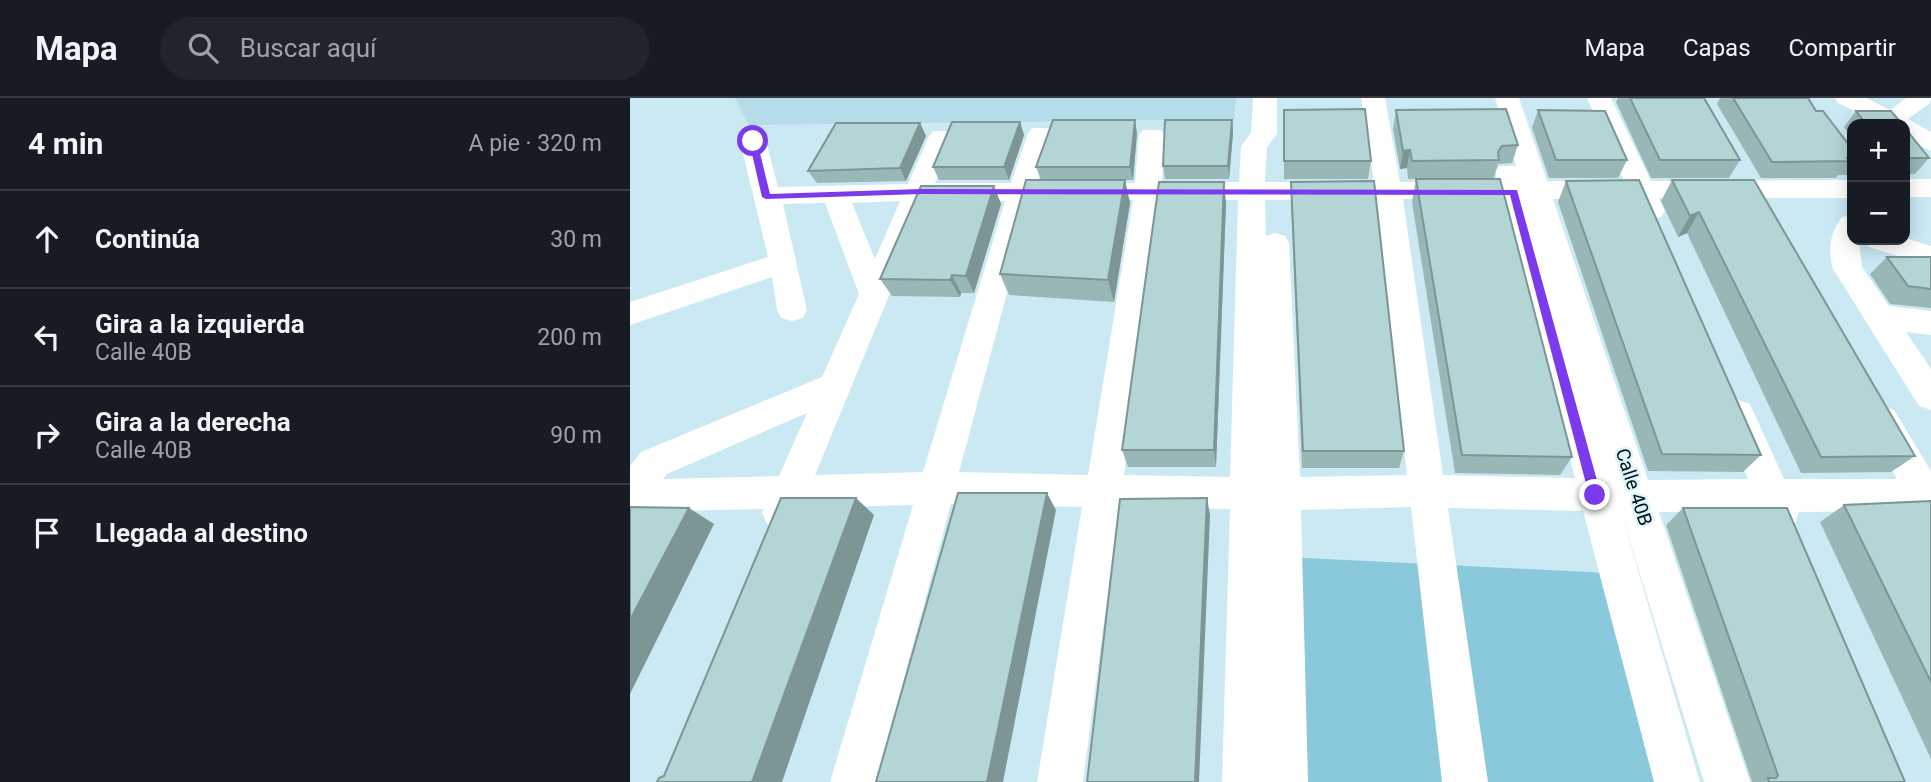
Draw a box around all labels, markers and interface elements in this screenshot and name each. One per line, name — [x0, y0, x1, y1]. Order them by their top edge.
search box — [160, 17, 650, 80]
text: Mapa — [35, 29, 118, 68]
icon: search — [184, 29, 222, 67]
text: Buscar aquí — [240, 33, 376, 63]
text: Mapa — [1584, 34, 1645, 62]
text: Capas — [1683, 34, 1751, 62]
text: Compartir — [1789, 34, 1896, 62]
map controls — [1847, 119, 1910, 245]
button: + — [1847, 119, 1910, 182]
route start — [737, 125, 768, 156]
text: 4 min — [28, 126, 103, 161]
text: A pie · 320 m — [469, 130, 602, 157]
button: − — [1847, 182, 1910, 245]
icon: ahead — [28, 220, 66, 258]
text: Continúa — [95, 224, 200, 254]
text: 30 m — [550, 226, 602, 253]
text: Gira a la izquierda — [95, 309, 305, 339]
icon: left — [28, 318, 66, 356]
text: 200 m — [537, 324, 602, 351]
text: Calle 40B — [95, 339, 192, 366]
text: Gira a la derecha — [95, 407, 291, 437]
icon: right — [28, 416, 66, 454]
text: 90 m — [550, 422, 602, 449]
text: Calle 40B — [95, 437, 192, 464]
street label: Calle 40B — [1611, 445, 1657, 529]
route end — [1579, 479, 1610, 510]
icon: arrive — [28, 514, 66, 552]
text: Llegada al destino — [95, 518, 308, 548]

